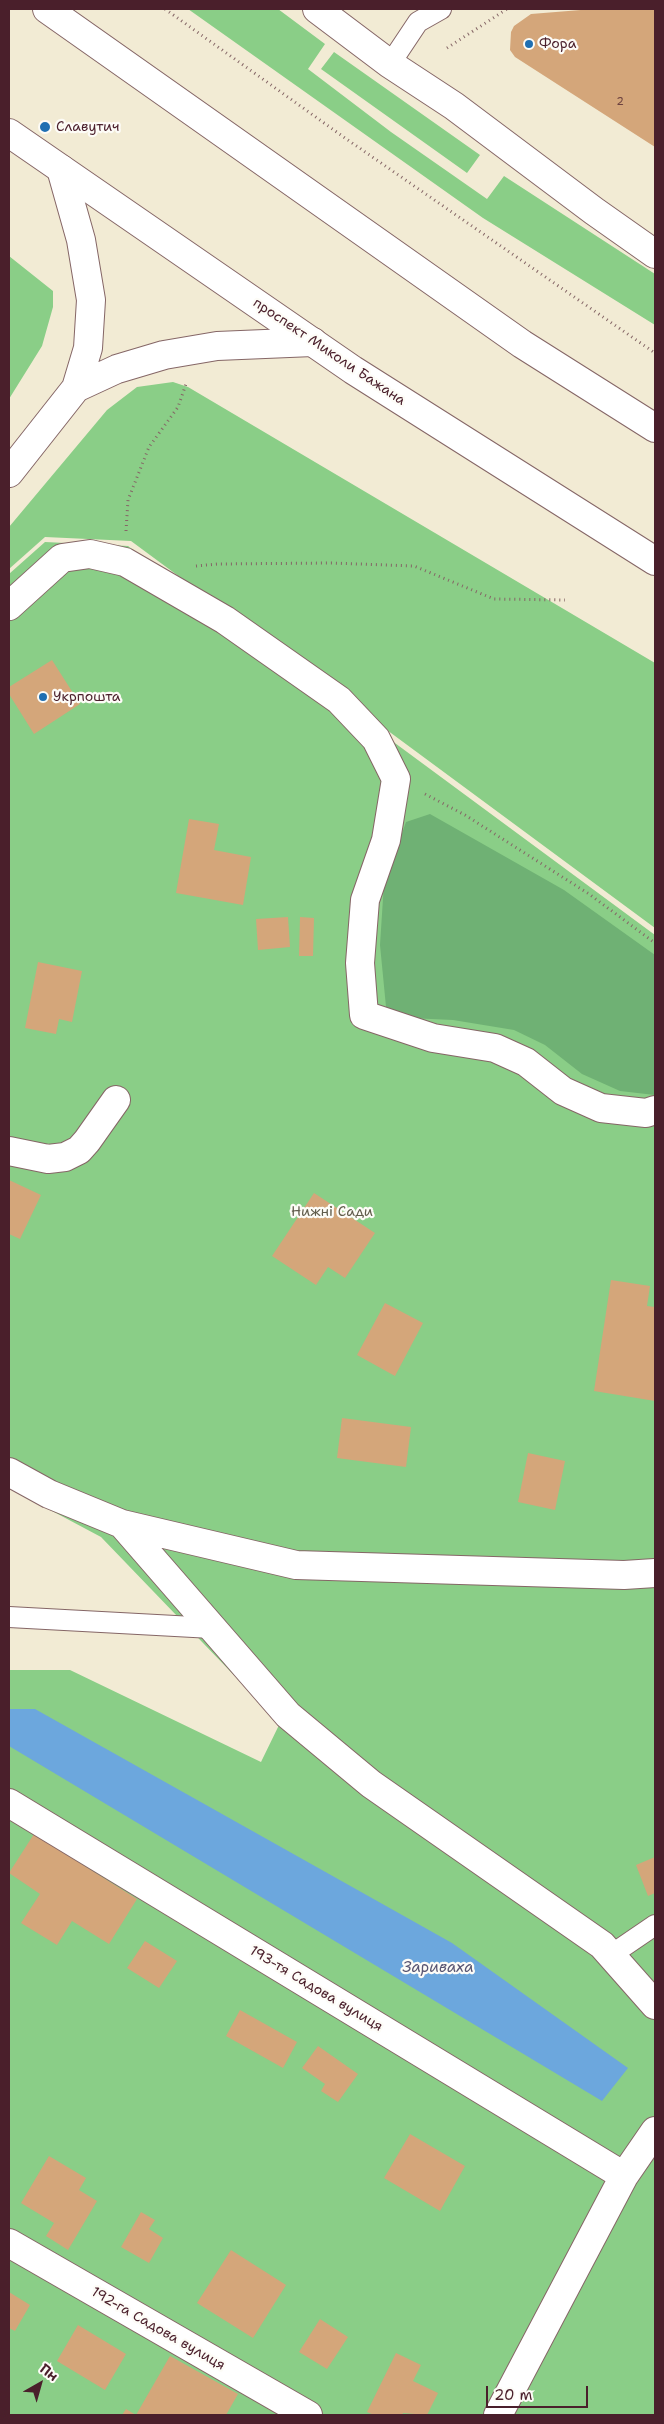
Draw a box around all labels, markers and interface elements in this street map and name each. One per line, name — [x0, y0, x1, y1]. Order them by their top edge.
place label: Фора — [539, 36, 576, 52]
marker: Фора — [523, 38, 535, 50]
house number: 2 — [616, 95, 624, 109]
place label: Славутич — [56, 119, 119, 135]
marker: Славутич — [38, 120, 52, 134]
street label: проспект Миколи Бажана — [250, 295, 408, 409]
place label: Укрпошта — [53, 689, 120, 705]
marker: Укрпошта — [37, 691, 49, 703]
park label: Нижні Сади — [291, 1204, 373, 1220]
street label: 193-тя Садова вулиця — [246, 1943, 386, 2035]
water label: Зариваха — [403, 1959, 473, 1977]
street label: 192-га Садова вулиця — [88, 2284, 228, 2374]
north arrow — [15, 2359, 65, 2409]
text: Пн — [36, 2359, 62, 2385]
scale bar — [489, 2376, 592, 2408]
text: 20 m — [494, 2385, 533, 2405]

